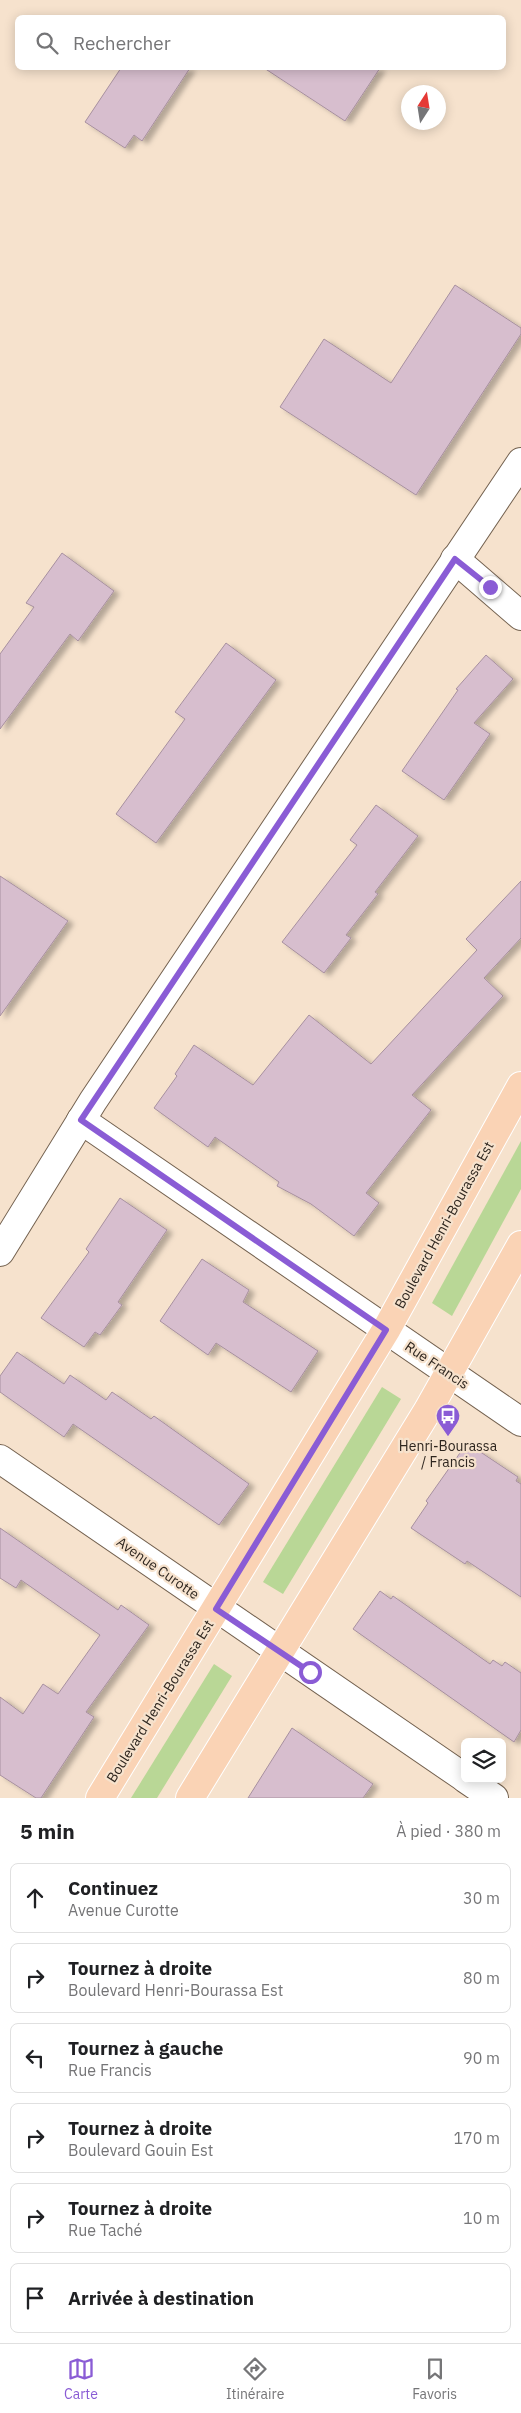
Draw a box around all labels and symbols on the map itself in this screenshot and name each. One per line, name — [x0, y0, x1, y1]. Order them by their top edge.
north arrow — [401, 85, 446, 130]
route end — [479, 576, 502, 599]
street label: Boulevard Henri-Bourassa Est — [390, 1138, 498, 1312]
street label: Rue Francis — [402, 1337, 473, 1393]
bus stop icon: Henri-Bourassa / Francis — [435, 1403, 461, 1437]
place label: Henri-Bourassa / Francis — [399, 1437, 498, 1471]
street label: Avenue Curotte — [113, 1533, 203, 1603]
street label: Boulevard Henri-Bourassa Est — [102, 1616, 218, 1786]
route start — [299, 1661, 322, 1684]

